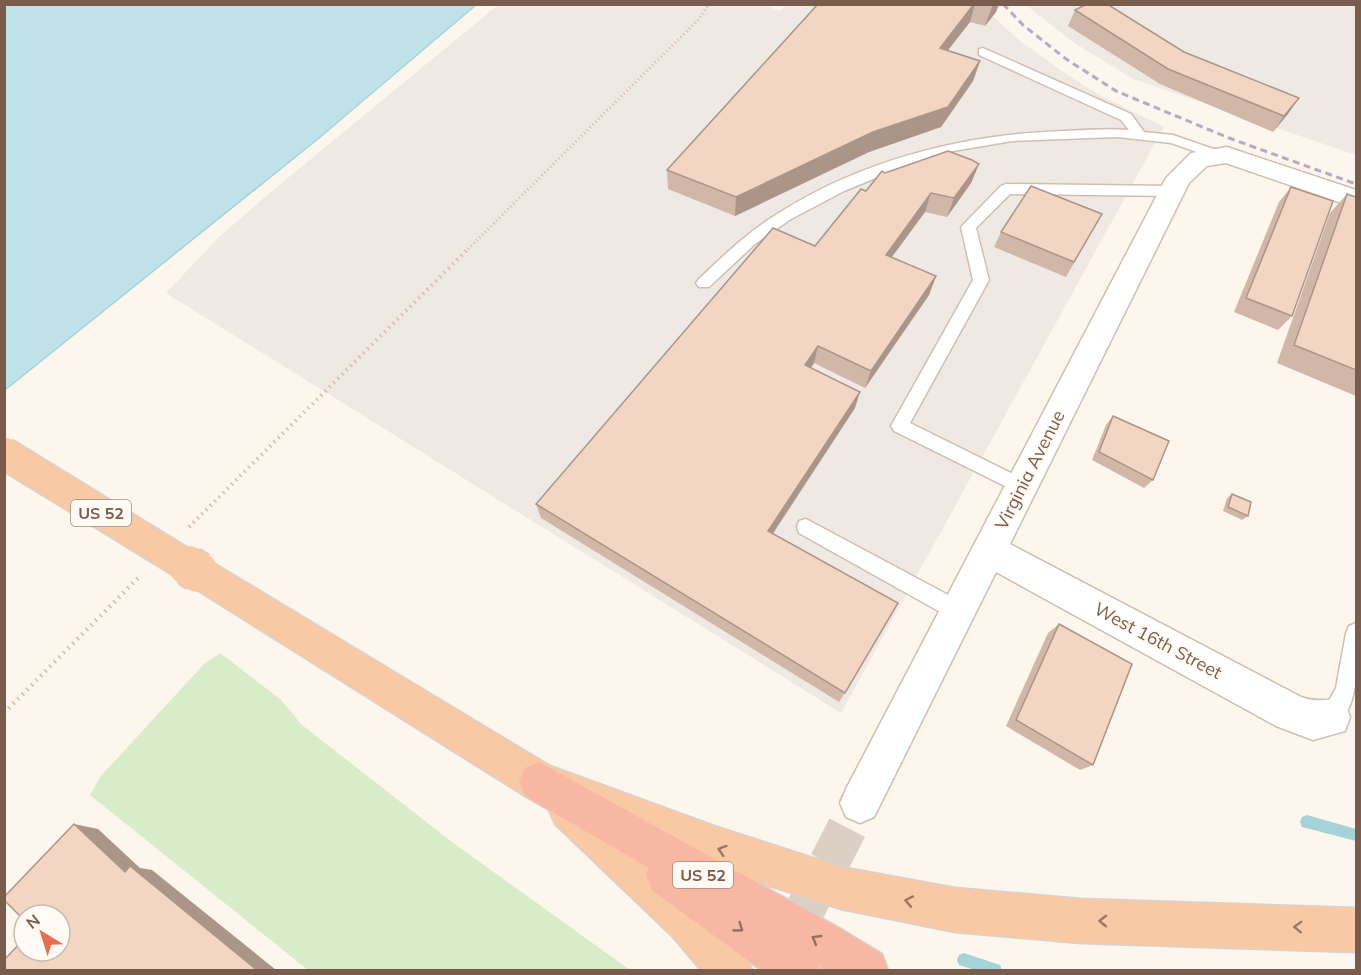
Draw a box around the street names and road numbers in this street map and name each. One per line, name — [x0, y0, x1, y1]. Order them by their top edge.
street label: Virginia Avenue — [989, 406, 1070, 534]
road number: US 52 — [71, 500, 131, 526]
street label: West 16th Street — [1090, 597, 1226, 684]
road number: US 52 — [673, 862, 733, 888]

